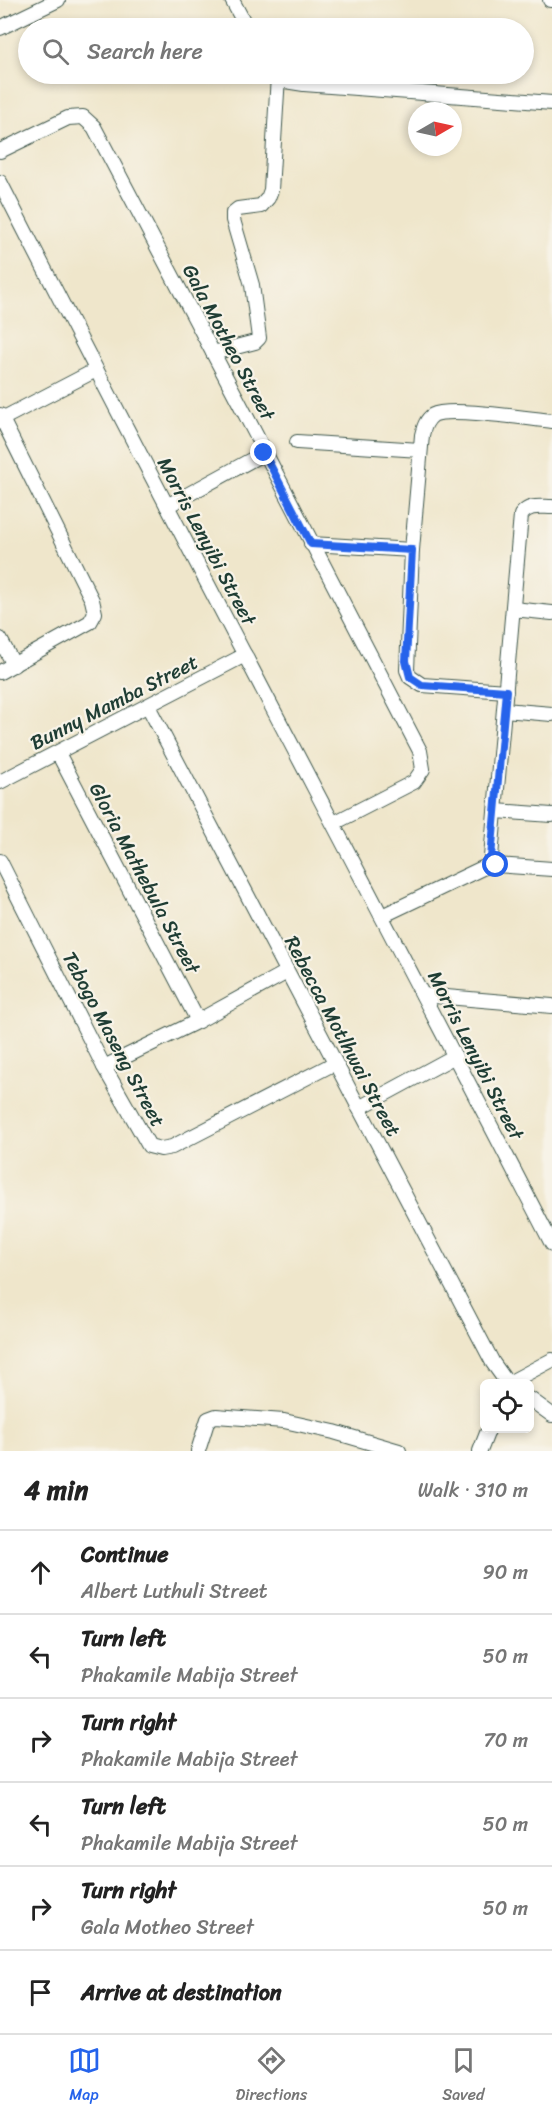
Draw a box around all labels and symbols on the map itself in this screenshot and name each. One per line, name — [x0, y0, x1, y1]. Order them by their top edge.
north arrow — [408, 102, 462, 156]
street label: Gala Motheo Street — [173, 258, 285, 428]
route end — [250, 439, 276, 465]
street label: Morris Lenyibi Street — [147, 451, 266, 632]
street label: Bunny Mamba Street — [24, 645, 205, 760]
street label: Gloria Mathebula Street — [79, 776, 210, 981]
route start — [482, 851, 508, 877]
street label: Rebecca Motlhwai Street — [275, 929, 411, 1143]
street label: Tebogo Maseng Street — [52, 945, 175, 1134]
street label: Morris Lenyibi Street — [418, 964, 534, 1147]

